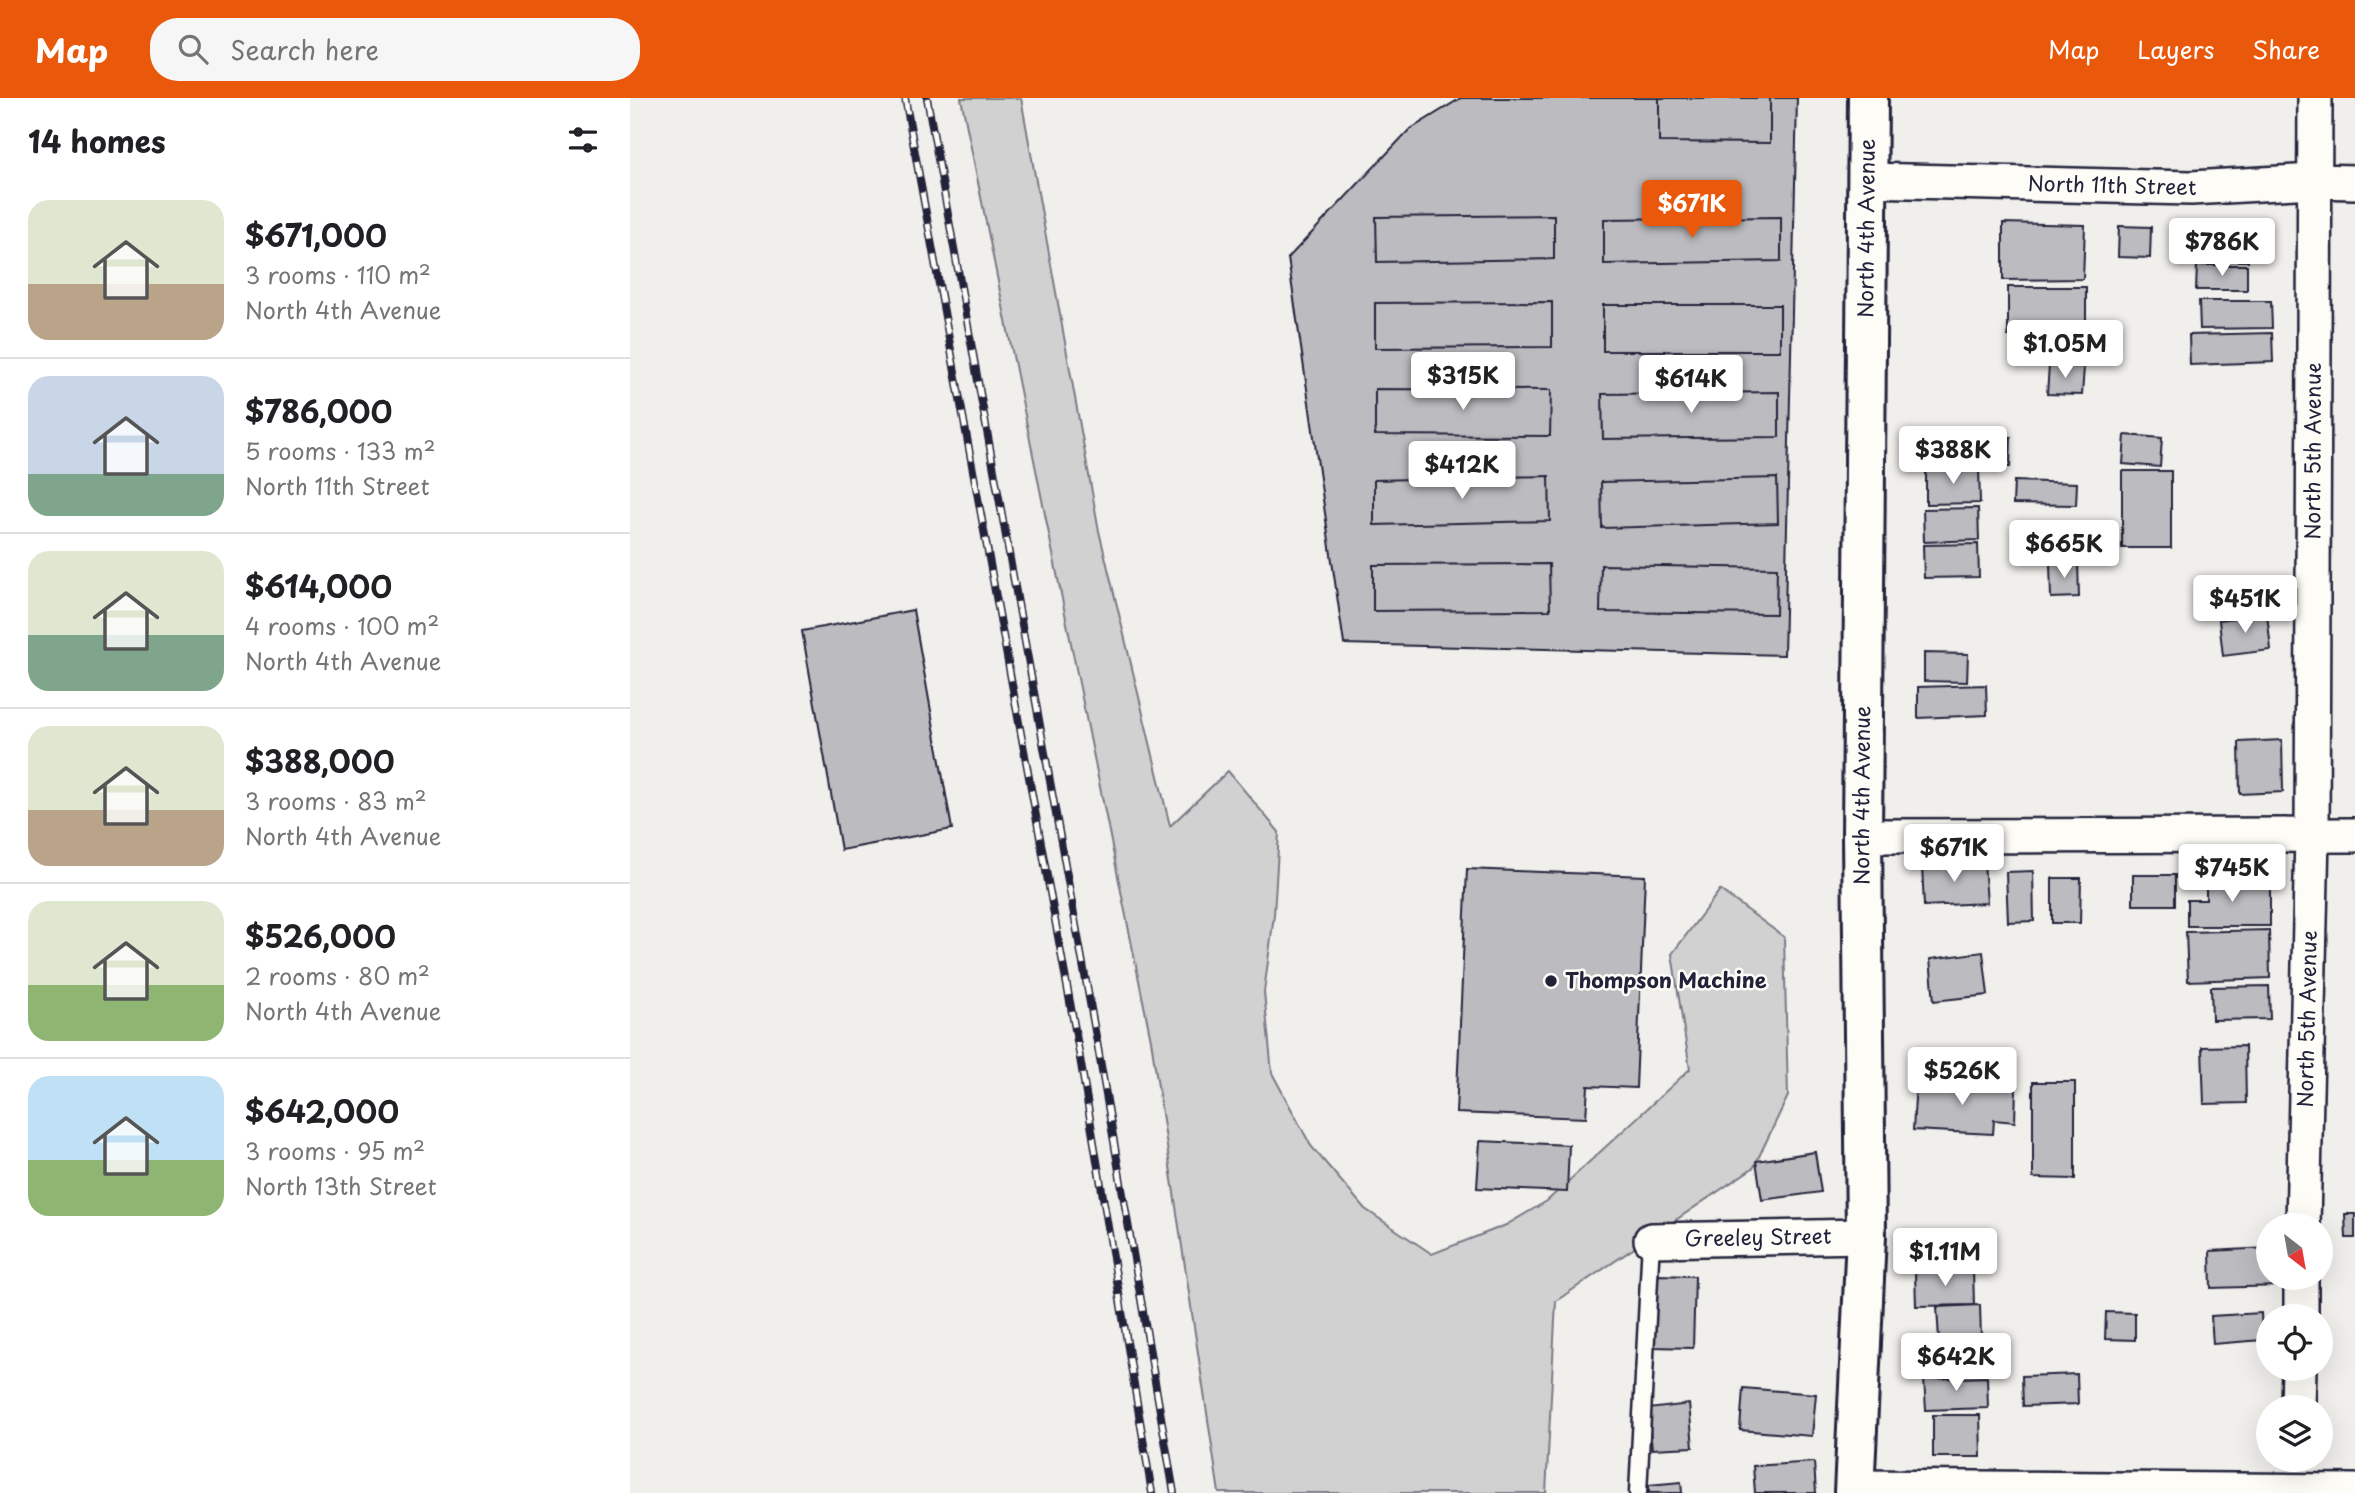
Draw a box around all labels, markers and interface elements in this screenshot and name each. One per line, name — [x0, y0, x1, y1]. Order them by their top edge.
search box — [150, 18, 640, 81]
text: Map — [35, 24, 108, 74]
icon: search — [174, 30, 212, 68]
text: Search here — [230, 30, 379, 69]
text: Map — [2048, 31, 2099, 67]
text: Layers — [2137, 31, 2214, 67]
text: Share — [2252, 31, 2320, 67]
text: 14 homes — [28, 118, 166, 163]
icon: filters — [564, 121, 602, 159]
street label: North 4th Avenue — [1848, 139, 1882, 318]
street label: North 11th Street — [2027, 166, 2197, 202]
pin: $671K — [1643, 180, 1741, 240]
text: $671K — [1658, 185, 1726, 220]
text: $671,000 — [245, 212, 387, 257]
pin: $786K — [2173, 218, 2271, 278]
text: $786K — [2185, 223, 2259, 258]
icon: home — [84, 228, 168, 312]
text: 3 rooms · 110 m² — [245, 257, 431, 292]
text: North 4th Avenue — [245, 292, 441, 327]
pin: $1.05M — [2008, 320, 2122, 380]
text: $1.05M — [2023, 325, 2107, 360]
pin: $315K — [1414, 352, 1512, 412]
pin: $614K — [1642, 356, 1740, 415]
text: $315K — [1427, 357, 1499, 392]
text: $614K — [1655, 360, 1727, 395]
street label: North 5th Avenue — [2295, 362, 2328, 540]
text: $786,000 — [245, 388, 392, 433]
icon: home — [84, 404, 168, 488]
pin: $388K — [1904, 426, 2002, 486]
text: $388K — [1915, 431, 1991, 466]
text: 5 rooms · 133 m² — [245, 433, 436, 468]
pin: $412K — [1413, 442, 1511, 501]
text: $412K — [1425, 446, 1499, 481]
text: North 11th Street — [245, 468, 430, 503]
pin: $665K — [2015, 520, 2113, 580]
text: $665K — [2025, 525, 2103, 560]
text: $614,000 — [245, 563, 392, 608]
pin: $451K — [2196, 575, 2294, 635]
icon: home — [84, 579, 168, 663]
text: $451K — [2209, 580, 2281, 615]
text: 4 rooms · 100 m² — [245, 608, 439, 643]
text: North 4th Avenue — [245, 643, 441, 678]
street label: North 4th Avenue — [1844, 705, 1877, 885]
text: $388,000 — [245, 738, 394, 783]
icon: home — [84, 754, 168, 838]
text: 3 rooms · 83 m² — [245, 783, 427, 818]
text: North 4th Avenue — [245, 818, 441, 853]
pin: $671K — [1905, 824, 2003, 884]
text: $671K — [1920, 829, 1988, 864]
pin: $745K — [2183, 844, 2281, 904]
text: $745K — [2195, 849, 2269, 884]
text: $526,000 — [245, 913, 396, 958]
icon: home — [84, 929, 168, 1013]
street label: North 5th Avenue — [2288, 930, 2324, 1108]
text: 2 rooms · 80 m² — [245, 958, 430, 993]
place label: Thompson Machine — [1565, 963, 1767, 995]
marker: Thompson Machine — [1543, 973, 1559, 989]
text: North 4th Avenue — [245, 993, 441, 1028]
pin: $526K — [1913, 1048, 2011, 1107]
text: $526K — [1924, 1052, 2000, 1087]
text: $642,000 — [245, 1088, 399, 1133]
icon: home — [84, 1104, 168, 1188]
text: 3 rooms · 95 m² — [245, 1133, 425, 1168]
text: North 13th Street — [245, 1168, 437, 1203]
north arrow — [2256, 1213, 2333, 1290]
map controls — [2256, 1213, 2333, 1472]
street label: Greeley Street — [1684, 1219, 1832, 1253]
pin: $1.11M — [1888, 1228, 2002, 1288]
text: $1.11M — [1909, 1233, 1981, 1268]
button: locate — [2256, 1304, 2333, 1381]
pin: $642K — [1907, 1334, 2005, 1393]
text: $642K — [1917, 1338, 1995, 1373]
button: layers — [2256, 1395, 2333, 1472]

